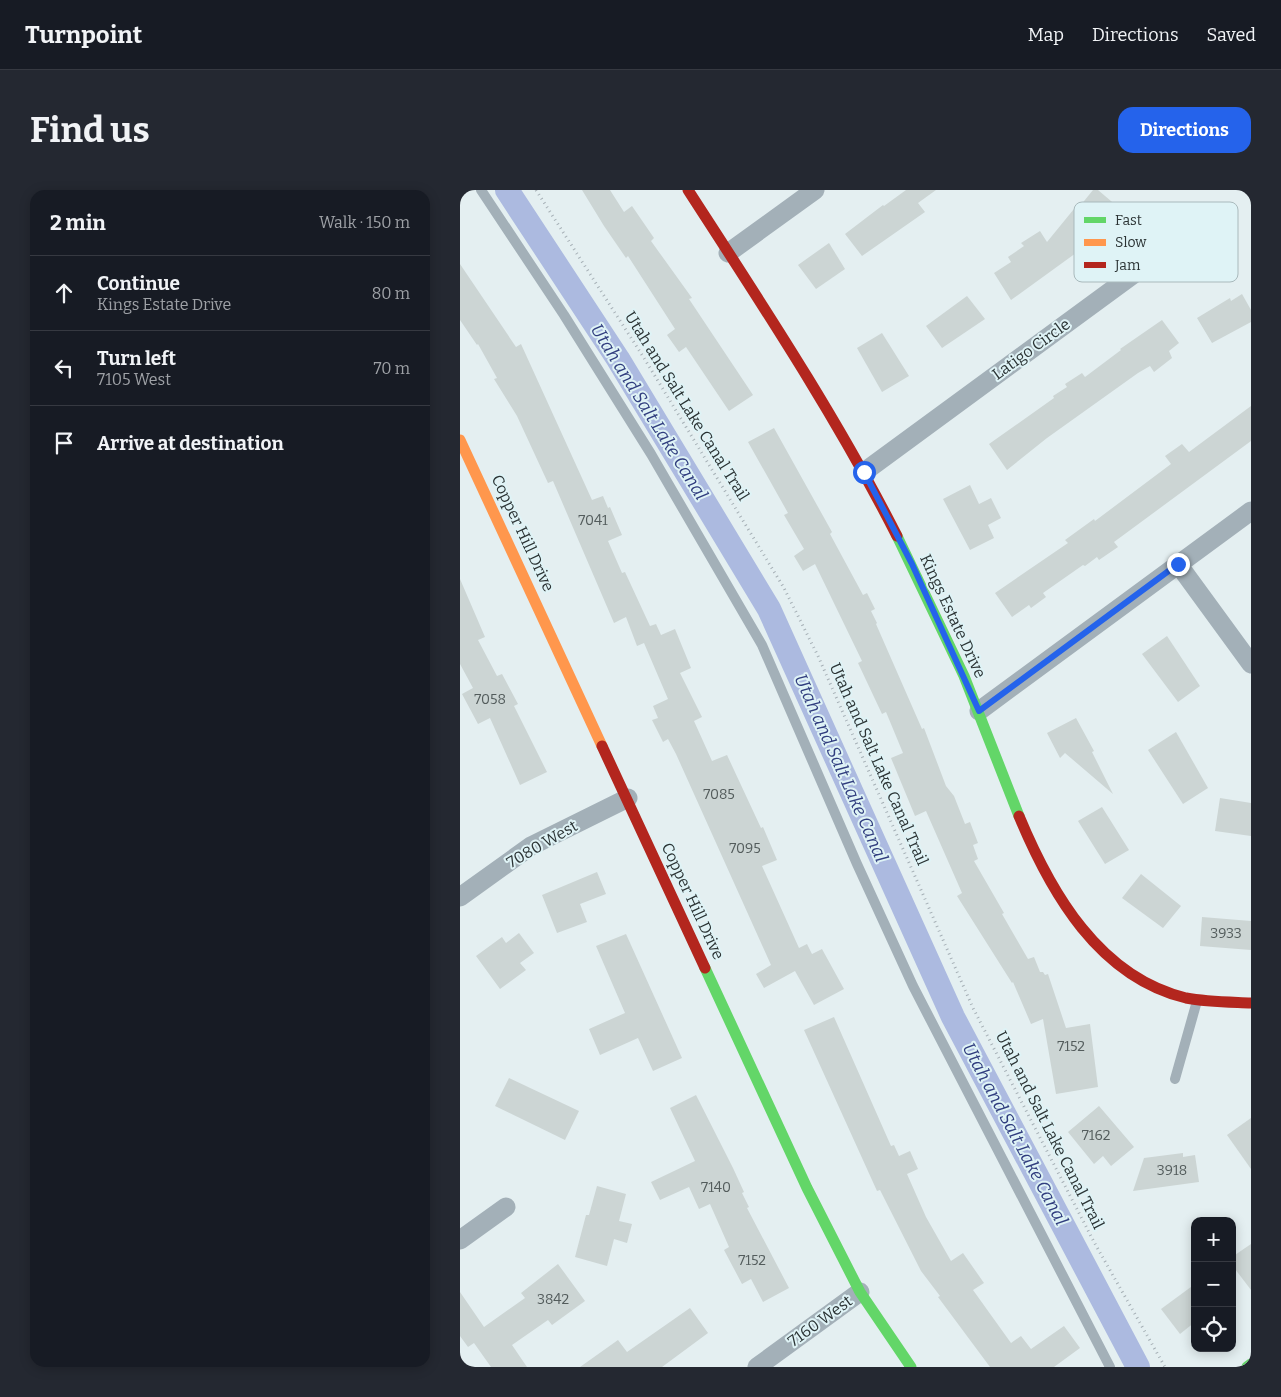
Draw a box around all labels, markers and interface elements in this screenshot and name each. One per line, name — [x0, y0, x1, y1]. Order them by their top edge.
text: Turnpoint — [25, 21, 142, 49]
text: Map — [1028, 24, 1064, 46]
text: Directions — [1092, 24, 1179, 46]
text: Saved — [1207, 24, 1256, 46]
button: Directions — [1118, 107, 1251, 153]
text: Find us — [30, 109, 150, 151]
legend — [1074, 202, 1238, 282]
text: 2 min — [50, 210, 106, 236]
text: Fast — [1115, 212, 1142, 229]
text: Walk · 150 m — [319, 213, 410, 232]
text: Slow — [1115, 234, 1147, 251]
text: Jam — [1114, 257, 1141, 274]
text: Continue — [97, 272, 180, 295]
icon: ahead — [50, 279, 78, 307]
text: 80 m — [372, 284, 410, 303]
text: Kings Estate Drive — [97, 295, 231, 314]
street label: Utah and Salt Lake Canal Trail — [621, 308, 753, 504]
street label: Latigo Circle — [988, 314, 1074, 384]
water label: Utah and Salt Lake Canal — [586, 320, 712, 504]
text: Turn left — [97, 347, 176, 370]
icon: left — [50, 354, 78, 382]
text: 70 m — [374, 359, 410, 378]
text: 7105 West — [97, 370, 171, 389]
icon: arrive — [50, 429, 78, 457]
text: Arrive at destination — [97, 432, 284, 455]
route start — [853, 461, 876, 484]
street label: Copper Hill Drive — [488, 472, 558, 594]
house number: 7041 — [578, 512, 608, 529]
street label: Kings Estate Drive — [916, 551, 990, 681]
route end — [1167, 553, 1190, 576]
street label: Utah and Salt Lake Canal Trail — [826, 660, 932, 868]
water label: Utah and Salt Lake Canal — [790, 671, 892, 865]
house number: 7058 — [474, 691, 506, 708]
house number: 7085 — [703, 786, 735, 803]
street label: 7080 West — [503, 816, 581, 872]
street label: Copper Hill Drive — [658, 840, 728, 962]
house number: 7095 — [729, 840, 761, 857]
house number: 3933 — [1210, 925, 1242, 942]
street label: Utah and Salt Lake Canal Trail — [992, 1028, 1108, 1232]
house number: 7152 — [1057, 1038, 1085, 1055]
water label: Utah and Salt Lake Canal — [958, 1039, 1072, 1229]
house number: 7162 — [1082, 1127, 1110, 1144]
house number: 3918 — [1157, 1162, 1187, 1179]
house number: 7140 — [701, 1179, 731, 1196]
map controls — [1191, 1217, 1236, 1352]
button: + — [1191, 1217, 1236, 1262]
house number: 7152 — [738, 1252, 766, 1269]
button: − — [1191, 1262, 1236, 1307]
house number: 3842 — [537, 1291, 569, 1308]
street label: 7160 West — [784, 1291, 856, 1351]
button: locate — [1191, 1307, 1236, 1352]

